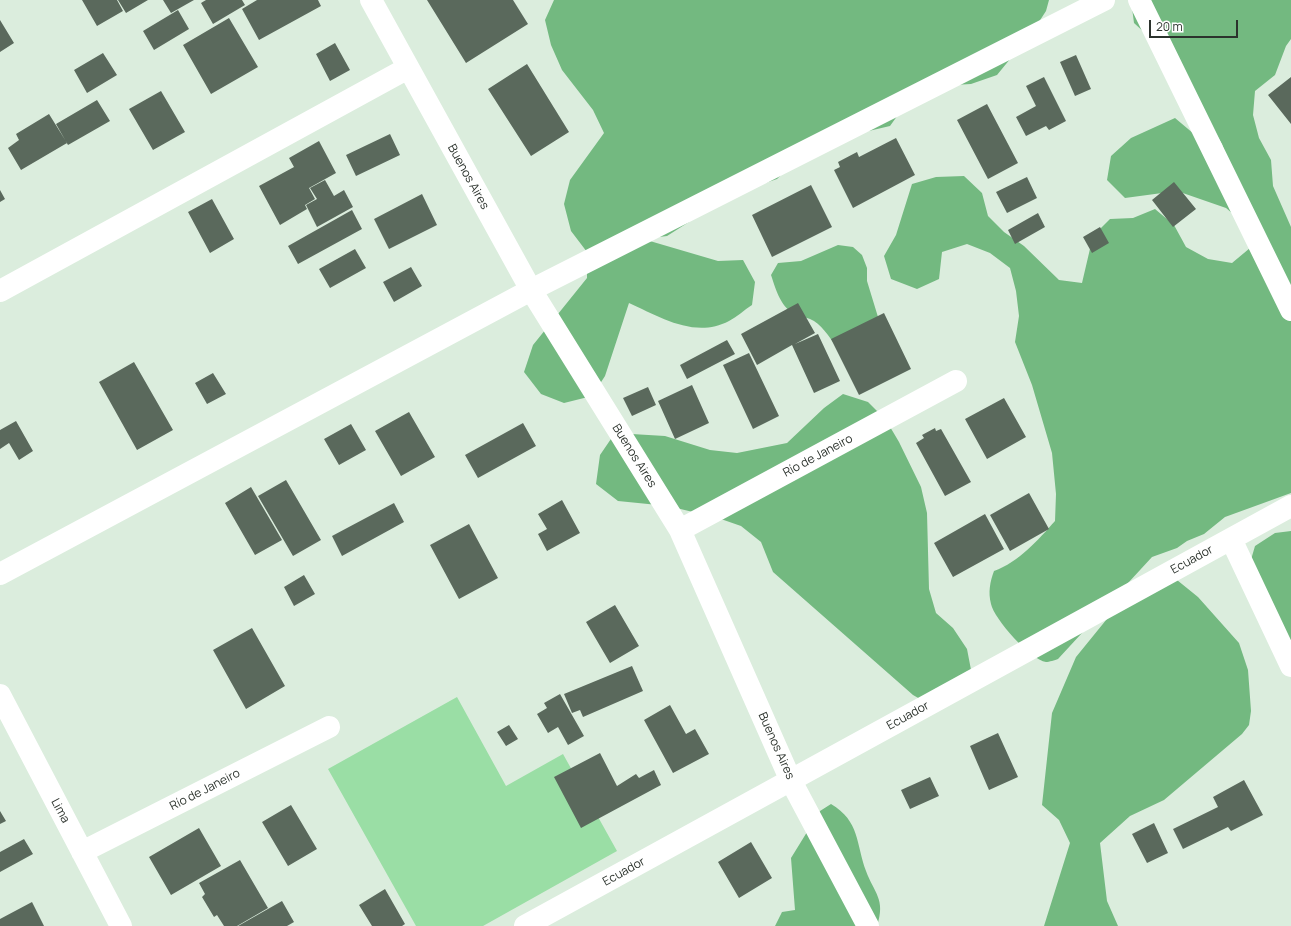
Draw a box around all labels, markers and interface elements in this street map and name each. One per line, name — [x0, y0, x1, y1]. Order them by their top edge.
scale bar — [1151, 12, 1240, 38]
text: 20 m — [1156, 18, 1183, 35]
street label: Buenos Aires — [444, 142, 492, 212]
street label: Buenos Aires — [609, 422, 659, 490]
street label: Río de Janeiro — [781, 432, 855, 480]
street label: Ecuador — [1168, 543, 1216, 577]
street label: Ecuador — [884, 699, 932, 733]
street label: Buenos Aires — [755, 710, 797, 782]
street label: Río de Janeiro — [168, 766, 242, 814]
street label: Lima — [48, 796, 72, 826]
street label: Ecuador — [600, 855, 648, 889]

